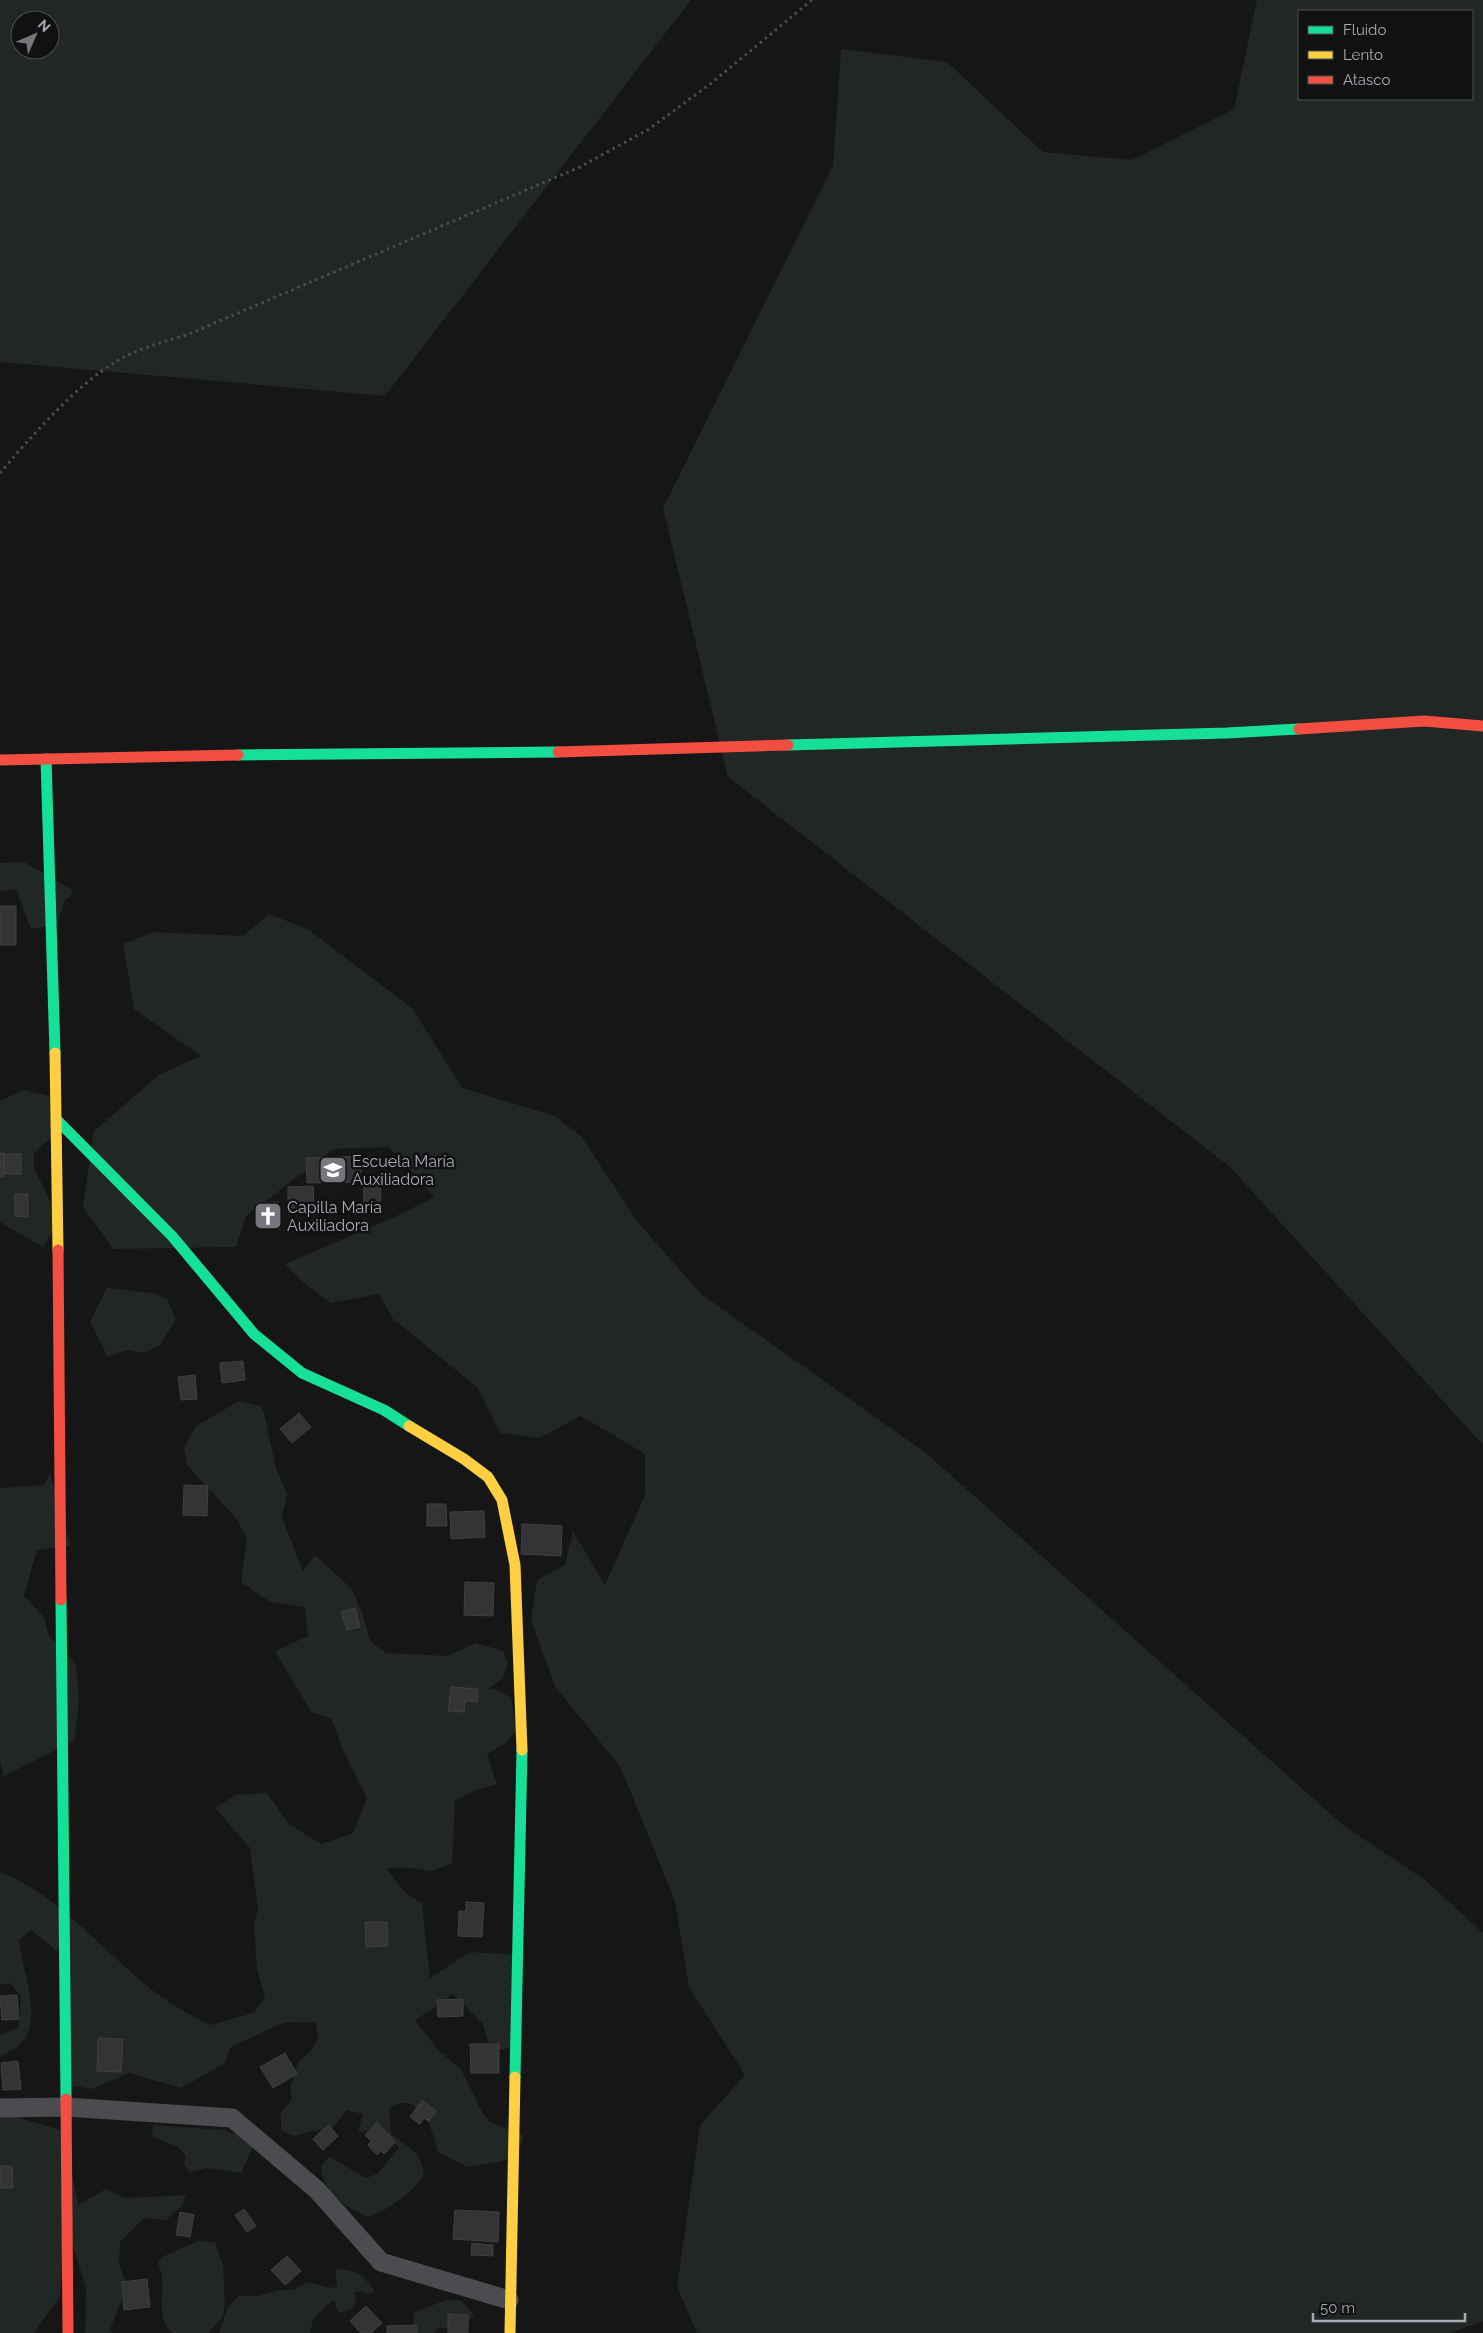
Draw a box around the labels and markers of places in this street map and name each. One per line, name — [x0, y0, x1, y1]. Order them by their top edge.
place label: Escuela María Auxiliadora — [352, 1152, 455, 1189]
school or university icon: Escuela María Auxiliadora — [318, 1155, 348, 1185]
place label: Capilla María Auxiliadora — [287, 1198, 382, 1235]
church icon: Capilla María Auxiliadora — [253, 1201, 283, 1231]

